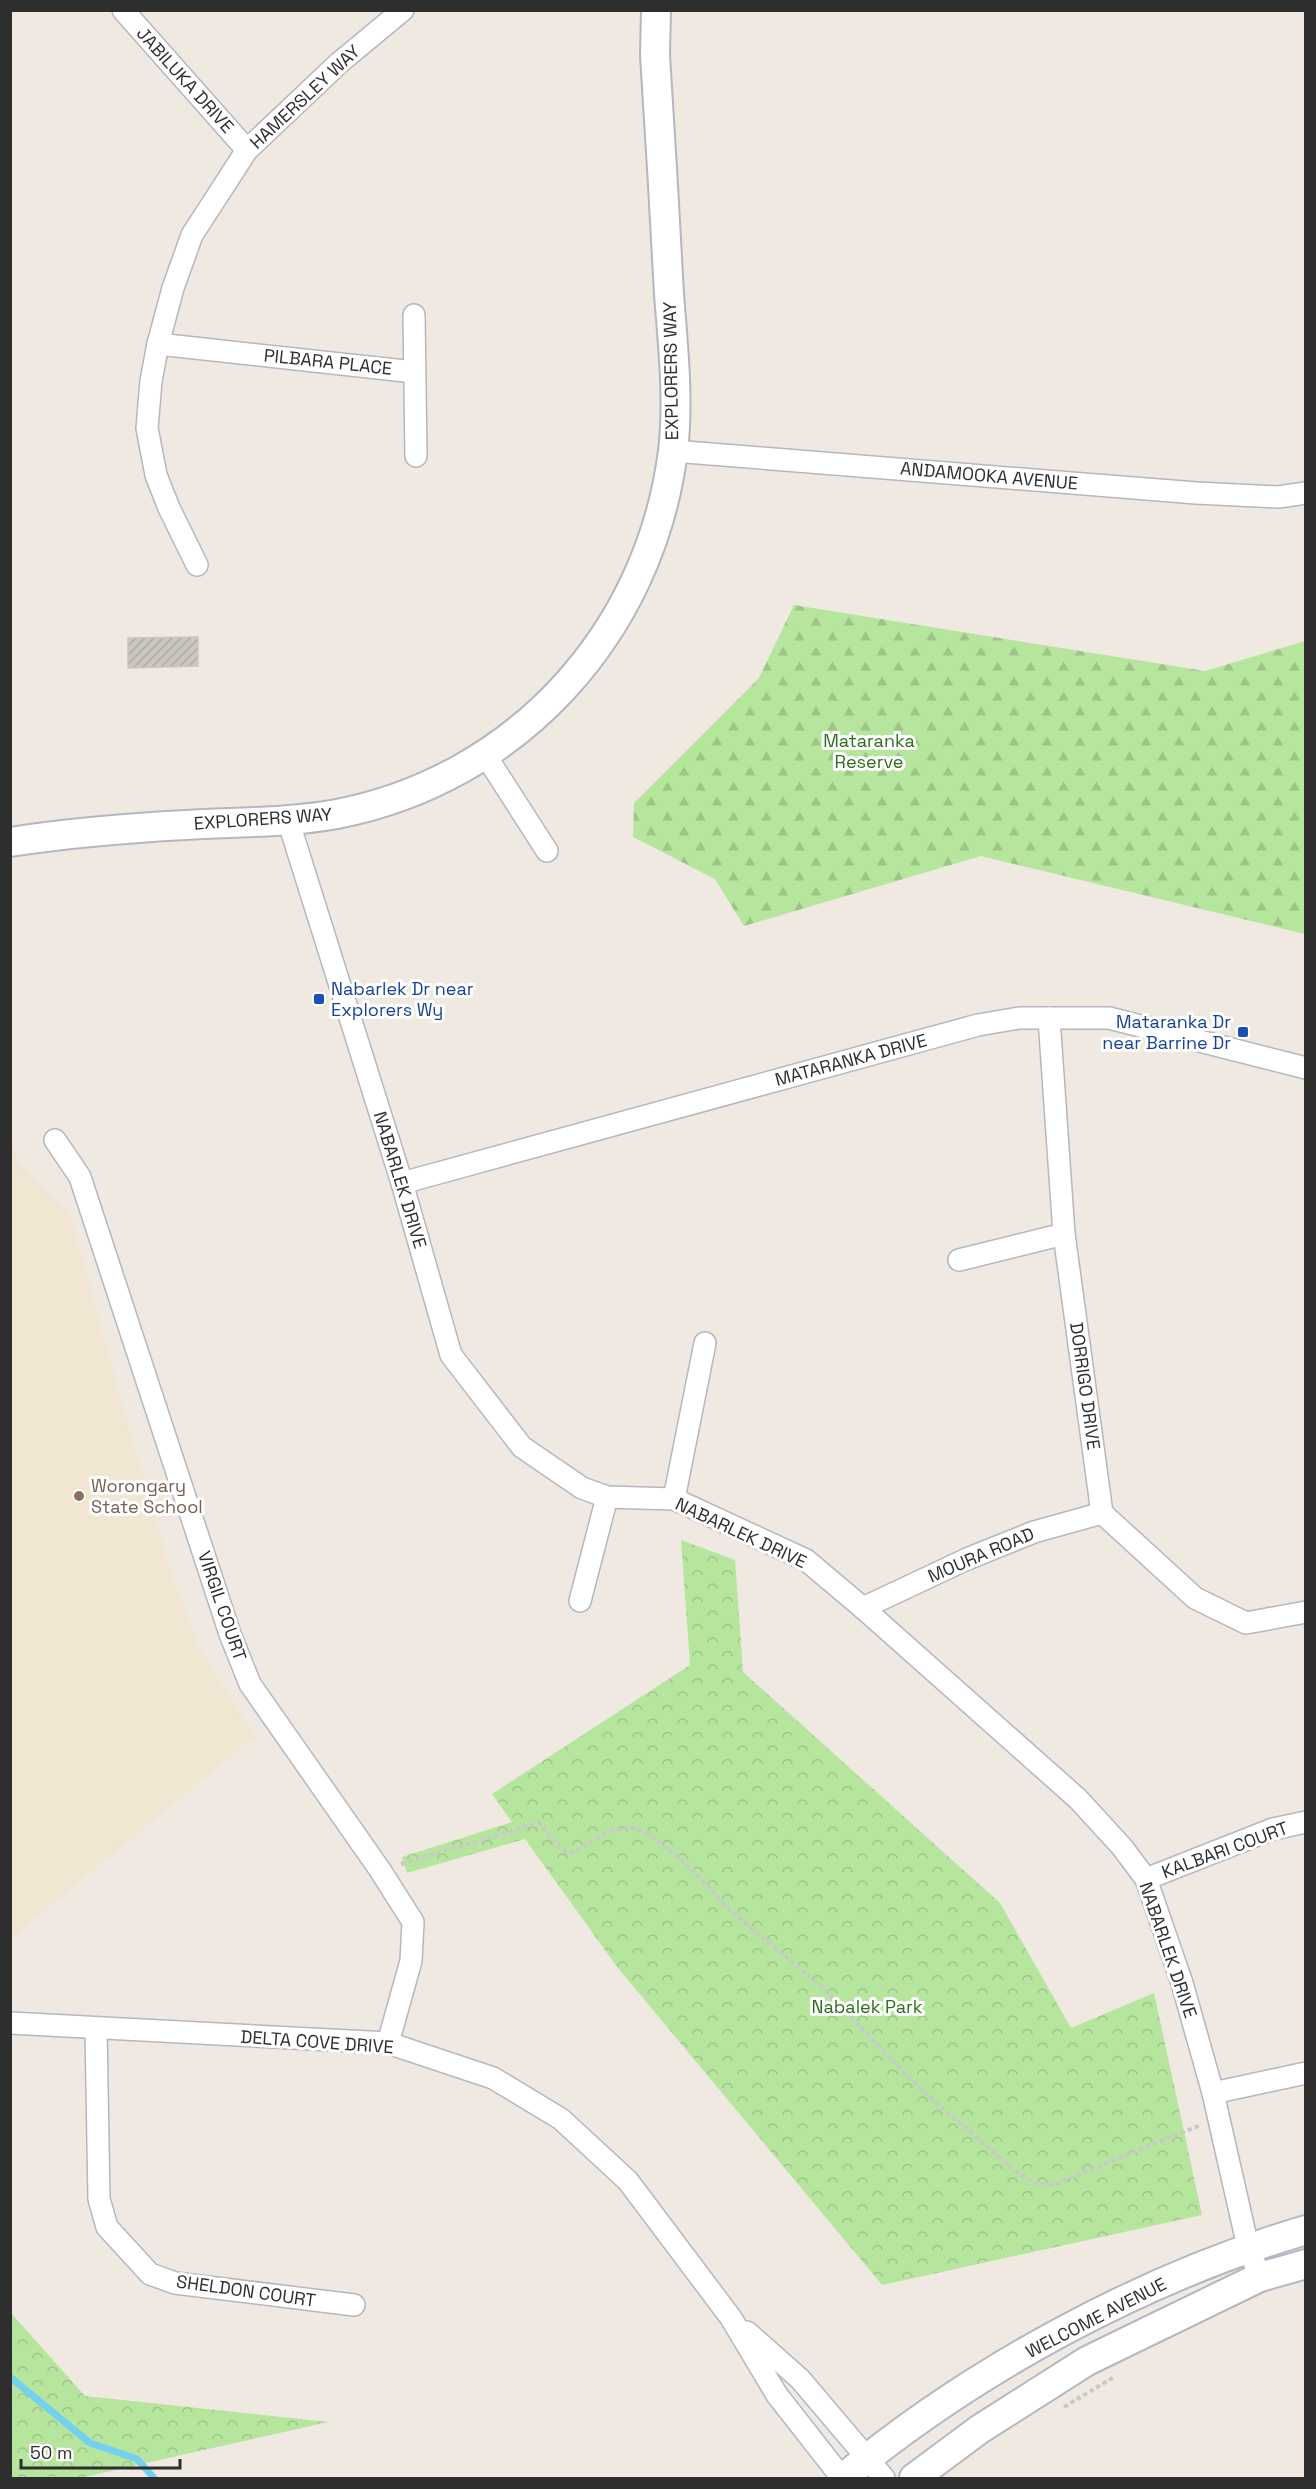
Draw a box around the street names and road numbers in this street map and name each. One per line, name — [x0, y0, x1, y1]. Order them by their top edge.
street label: JABILUKA DRIVE — [132, 22, 239, 138]
street label: HAMERSLEY WAY — [245, 40, 365, 154]
street label: EXPLORERS WAY — [658, 302, 683, 440]
street label: PILBARA PLACE — [263, 343, 393, 380]
street label: ANDAMOOKA AVENUE — [899, 456, 1079, 495]
street label: EXPLORERS WAY — [193, 802, 333, 835]
street label: MATARANKA DRIVE — [772, 1028, 929, 1091]
street label: NABARLEK DRIVE — [369, 1108, 432, 1251]
street label: DORRIGO DRIVE — [1065, 1321, 1106, 1451]
street label: NABARLEK DRIVE — [672, 1492, 811, 1573]
street label: MOURA ROAD — [924, 1522, 1037, 1587]
street label: VIRGIL COURT — [193, 1548, 252, 1664]
street label: KALBARI COURT — [1158, 1816, 1292, 1883]
street label: NABARLEK DRIVE — [1134, 1879, 1203, 2021]
street label: DELTA COVE DRIVE — [240, 2025, 394, 2058]
street label: SHELDON COURT — [175, 2269, 318, 2312]
street label: WELCOME AVENUE — [1022, 2272, 1170, 2363]

